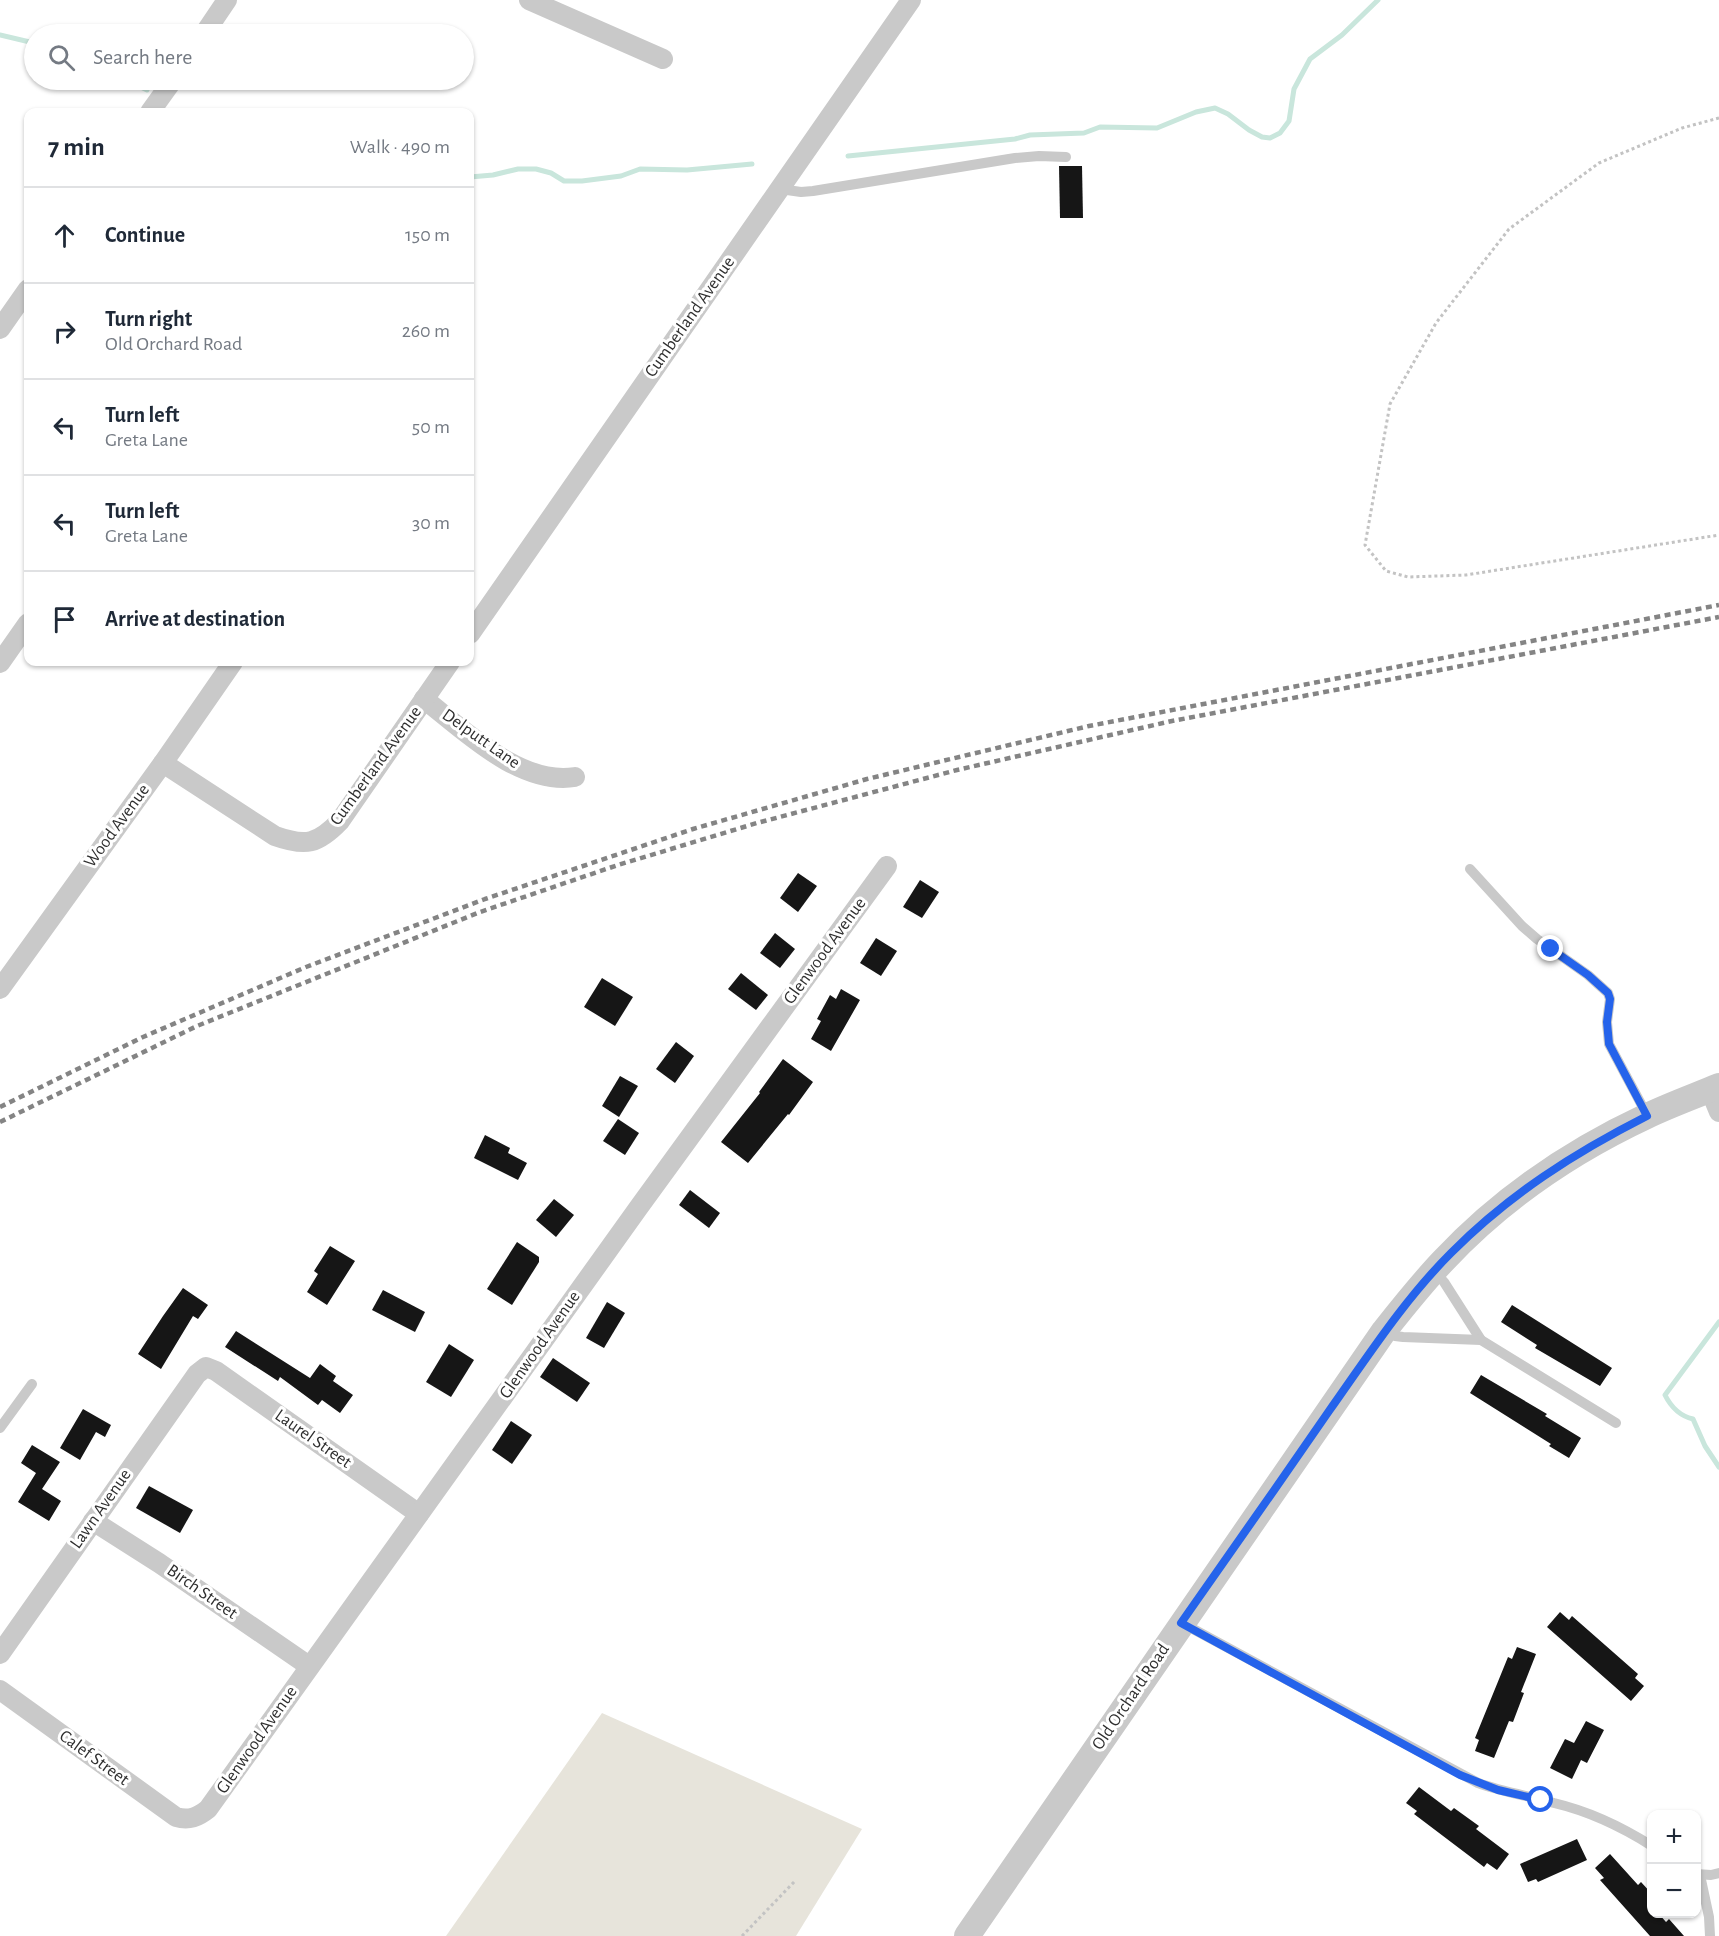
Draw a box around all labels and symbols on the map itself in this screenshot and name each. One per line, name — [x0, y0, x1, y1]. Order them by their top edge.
street label: Cumberland Avenue — [642, 253, 738, 381]
street label: Cumberland Avenue — [327, 703, 425, 829]
street label: Delputt Lane — [439, 706, 523, 772]
street label: Wood Avenue — [81, 781, 153, 871]
street label: Glenwood Avenue — [781, 894, 869, 1008]
route end — [1537, 935, 1563, 961]
street label: Glenwood Avenue — [496, 1288, 584, 1402]
street label: Laurel Street — [272, 1406, 355, 1472]
street label: Lawn Avenue — [67, 1466, 135, 1552]
street label: Birch Street — [163, 1561, 241, 1623]
street label: Old Orchard Road — [1089, 1641, 1173, 1753]
street label: Glenwood Avenue — [213, 1683, 301, 1797]
street label: Calef Street — [56, 1727, 132, 1789]
route start — [1527, 1786, 1553, 1812]

